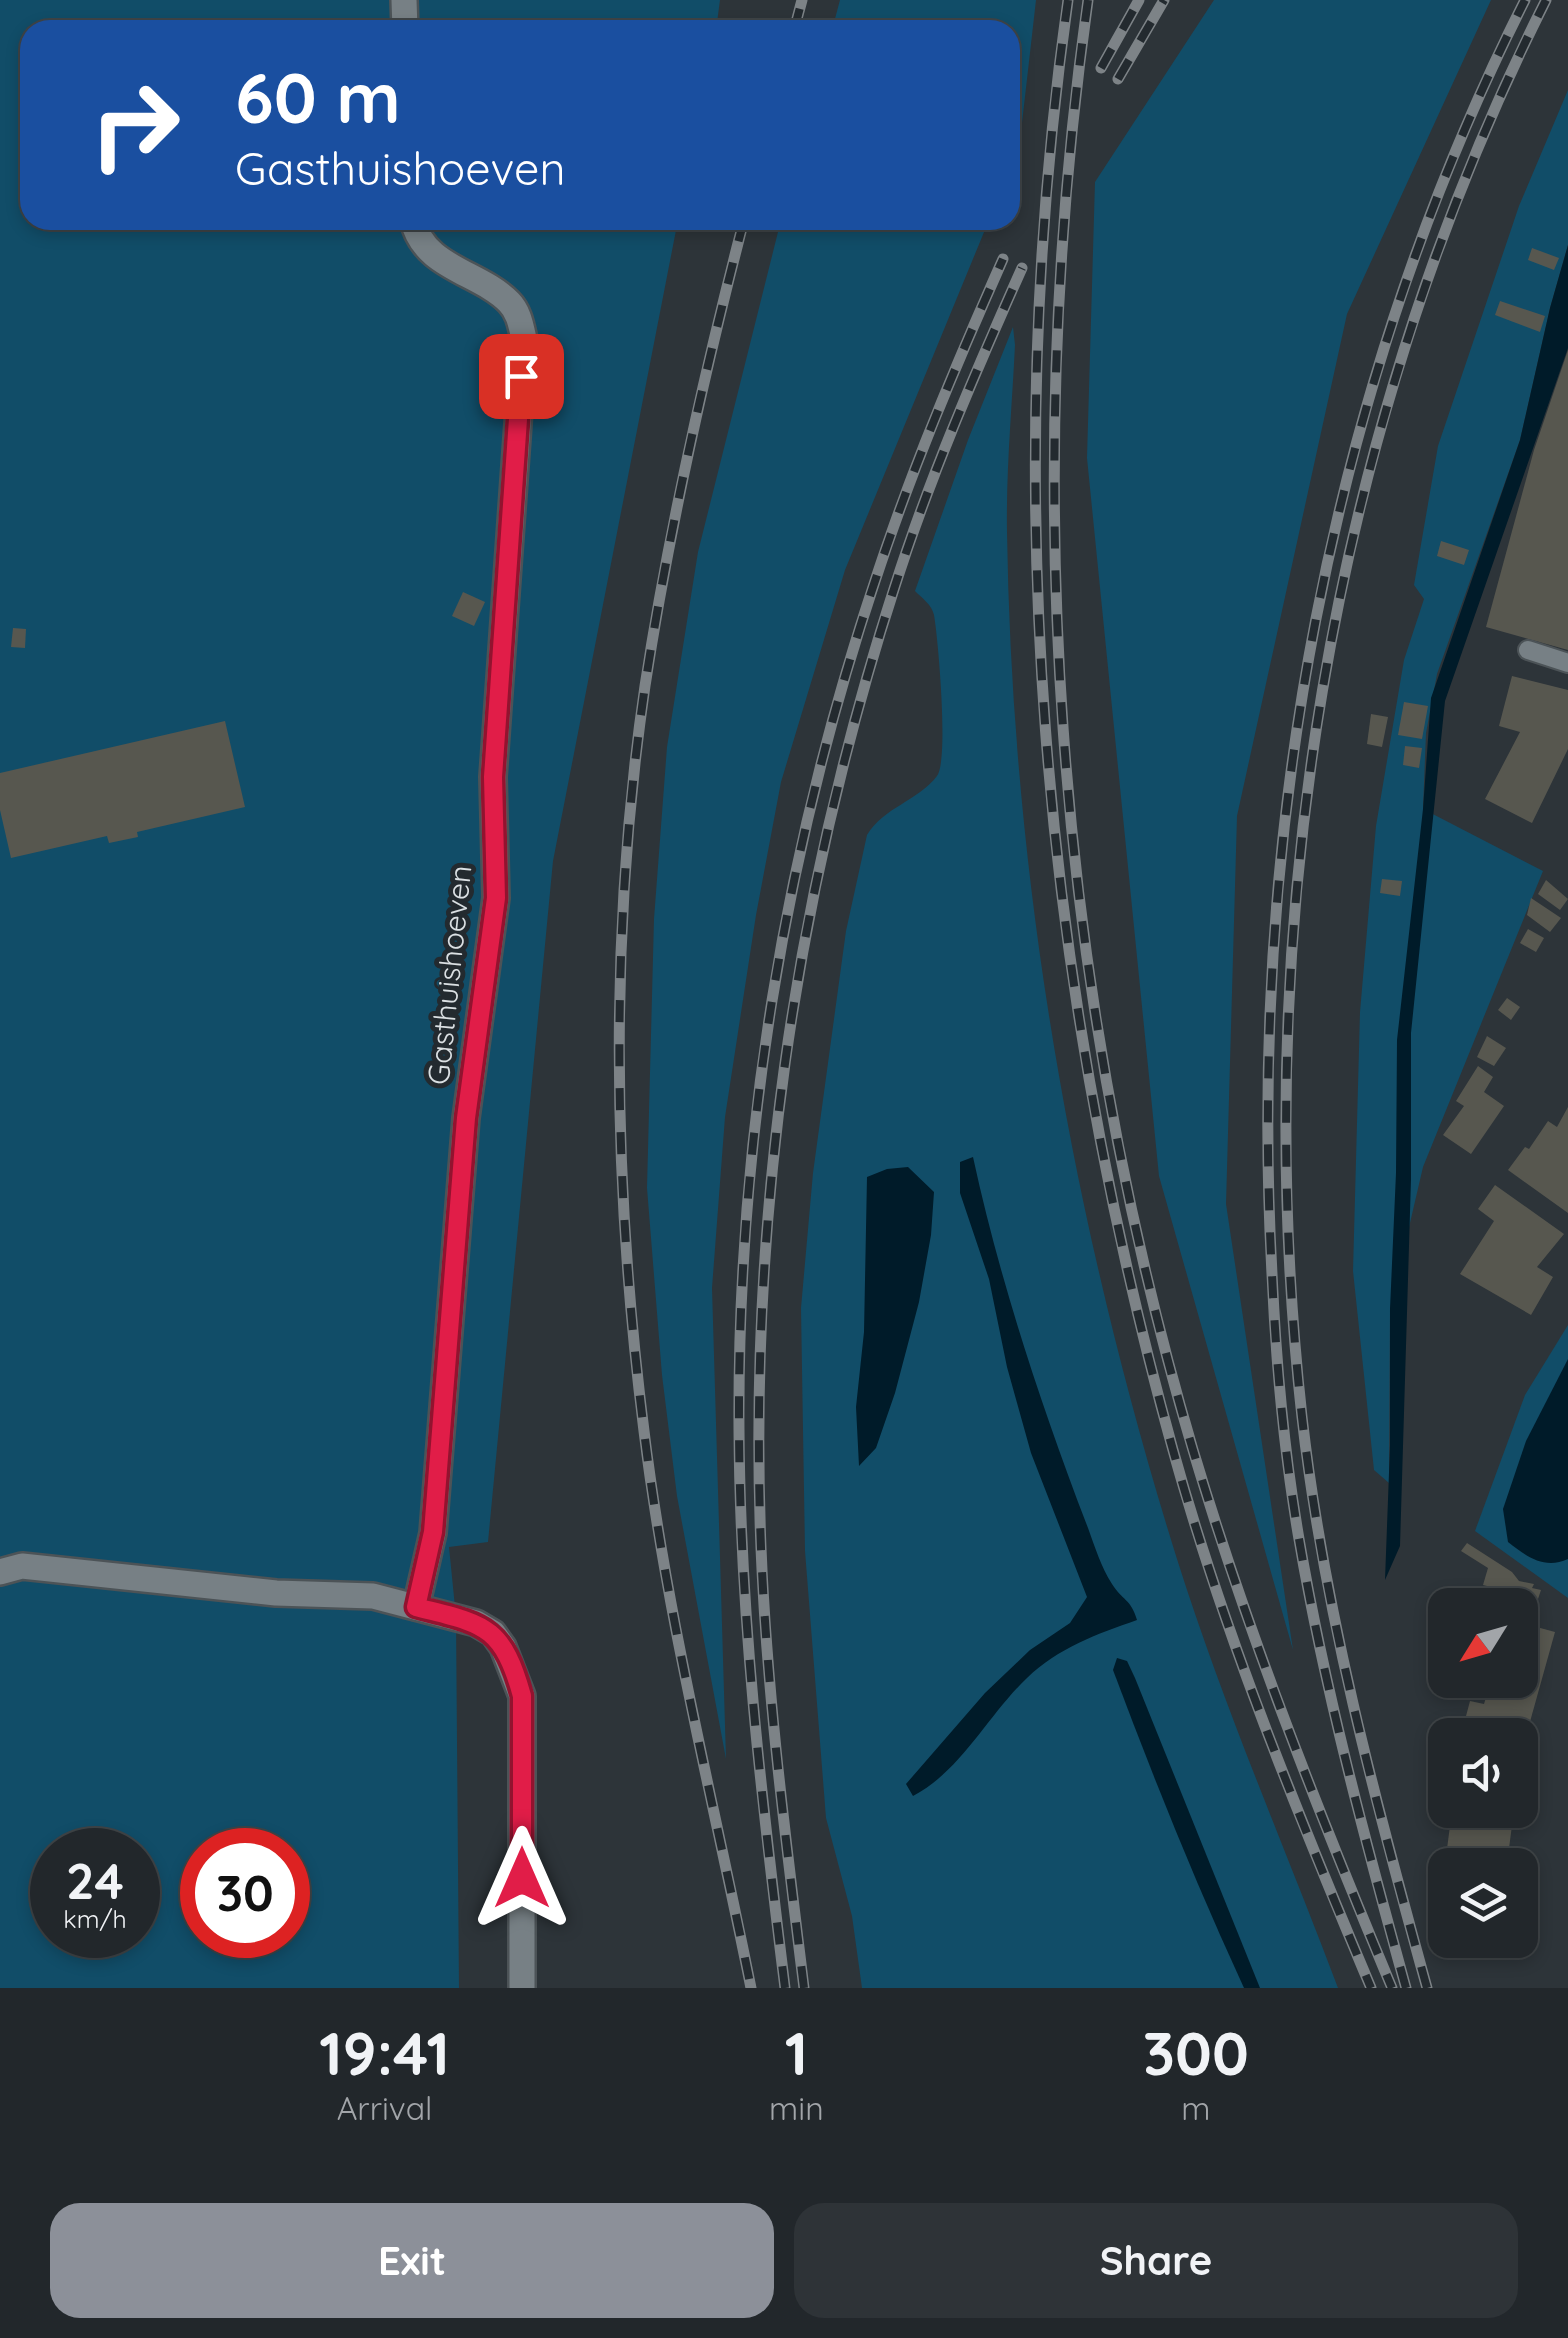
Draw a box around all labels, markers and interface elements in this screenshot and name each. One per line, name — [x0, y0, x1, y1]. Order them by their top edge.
text: 60 m — [235, 53, 401, 141]
icon: right — [70, 60, 200, 190]
text: Gasthuishoeven — [235, 140, 565, 196]
pin — [479, 334, 564, 419]
icon: arrive — [494, 349, 549, 404]
street label: Gasthuishoeven — [419, 863, 479, 1087]
north arrow — [1428, 1588, 1538, 1698]
map controls — [1428, 1588, 1538, 1958]
button: sound — [1428, 1718, 1538, 1828]
position arrow — [470, 1826, 574, 1930]
speed limit sign: 30 — [180, 1828, 310, 1958]
button: layers — [1428, 1848, 1538, 1958]
text: 24 — [66, 1849, 124, 1912]
text: km/h — [63, 1903, 127, 1934]
text: 19:41 — [319, 2015, 450, 2090]
text: 1 — [785, 2015, 808, 2090]
text: 300 — [1143, 2015, 1249, 2090]
text: Arrival — [337, 2088, 432, 2128]
text: min — [769, 2088, 824, 2128]
text: m — [1181, 2088, 1210, 2128]
button: Exit — [50, 2203, 774, 2318]
button: Share — [794, 2203, 1518, 2318]

